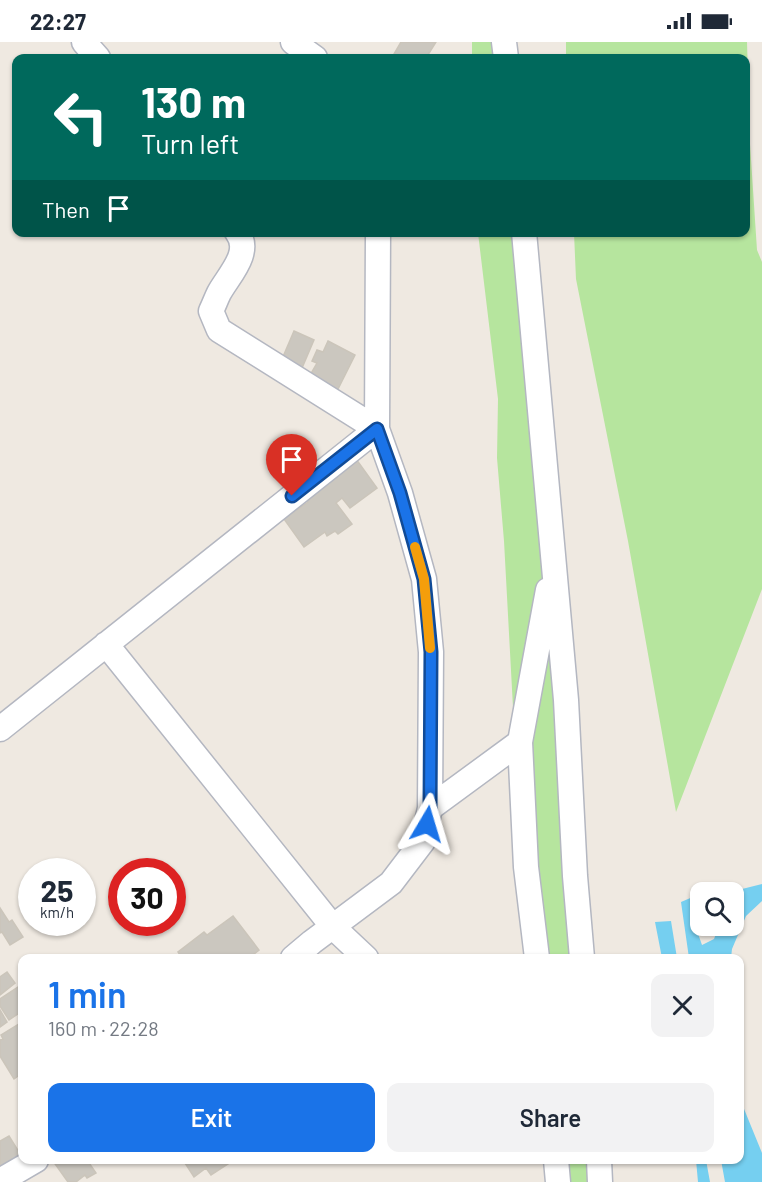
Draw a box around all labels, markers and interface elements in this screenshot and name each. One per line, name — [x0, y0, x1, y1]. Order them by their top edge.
text: 22:27 — [30, 8, 86, 34]
text: 130 m — [141, 76, 246, 126]
icon: left — [42, 78, 120, 156]
text: Turn left — [141, 127, 239, 159]
icon: arrive — [102, 192, 135, 225]
text: Then — [42, 196, 90, 222]
pin — [266, 434, 317, 496]
icon: arrive — [275, 443, 308, 476]
position arrow — [395, 792, 459, 856]
speed limit sign: 30 — [108, 858, 186, 936]
text: 25 — [41, 872, 73, 908]
map controls — [690, 882, 744, 936]
button: search — [690, 882, 744, 936]
text: km/h — [40, 903, 74, 921]
text: 1 min — [48, 972, 127, 1015]
button: close — [651, 974, 714, 1037]
text: 160 m · 22:28 — [48, 1016, 159, 1040]
button: Exit — [48, 1083, 375, 1152]
button: Share — [387, 1083, 714, 1152]

